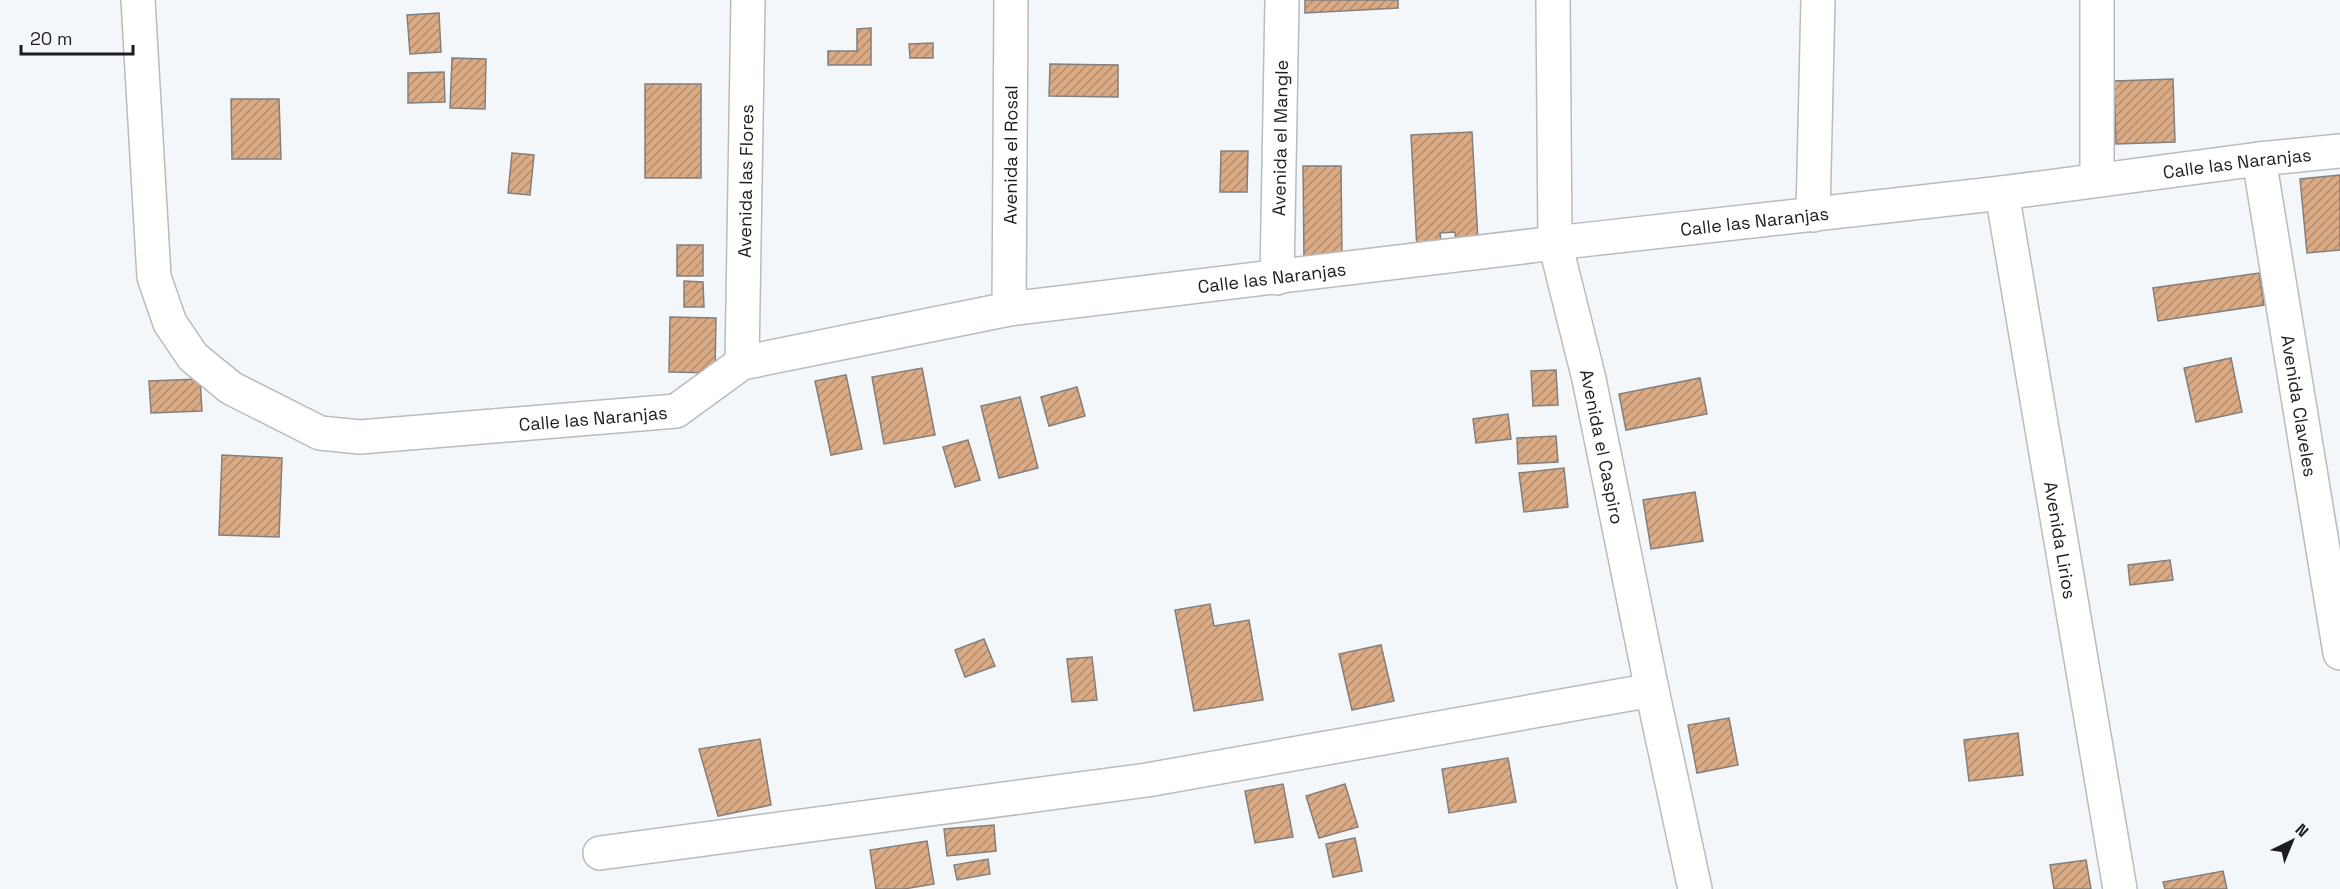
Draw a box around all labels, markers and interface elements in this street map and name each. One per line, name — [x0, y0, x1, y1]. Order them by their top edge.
scale bar — [21, 18, 134, 56]
text: 20 m — [30, 27, 73, 50]
street label: Avenida el Mangle — [1267, 60, 1292, 216]
street label: Avenida el Rosal — [998, 85, 1022, 225]
street label: Avenida las Flores — [732, 104, 758, 258]
street label: Calle las Naranjas — [2161, 142, 2312, 183]
street label: Calle las Naranjas — [1679, 201, 1830, 240]
street label: Calle las Naranjas — [1196, 257, 1347, 298]
street label: Avenida Claveles — [2276, 333, 2322, 478]
street label: Avenida el Caspiro — [1575, 366, 1630, 526]
street label: Calle las Naranjas — [518, 400, 668, 435]
street label: Avenida Lirios — [2040, 479, 2082, 601]
north arrow — [2262, 811, 2322, 871]
text: N — [2291, 819, 2313, 842]

